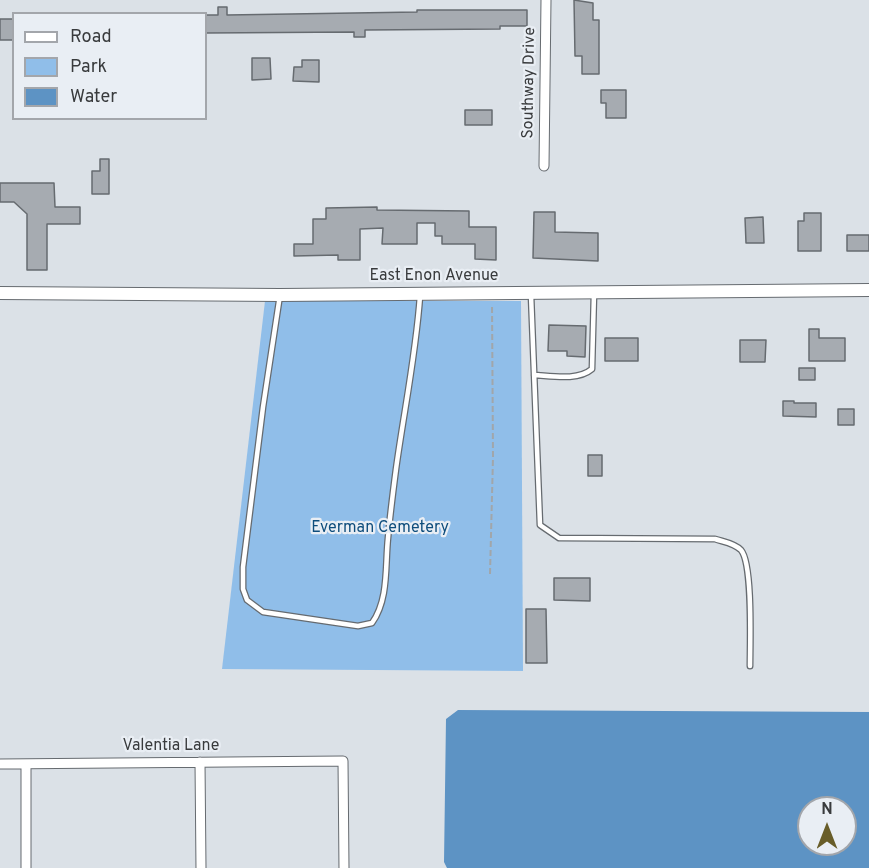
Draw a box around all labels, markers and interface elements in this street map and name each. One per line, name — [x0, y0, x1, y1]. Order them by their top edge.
legend — [12, 12, 207, 120]
text: Road — [70, 26, 112, 49]
street label: Southway Drive — [519, 27, 541, 139]
text: Park — [70, 56, 107, 79]
text: Water — [70, 86, 117, 109]
street label: East Enon Avenue — [370, 267, 498, 287]
park label: Everman Cemetery — [311, 519, 449, 539]
street label: Valentia Lane — [123, 737, 219, 757]
north arrow — [797, 796, 857, 856]
text: N — [821, 800, 833, 820]

